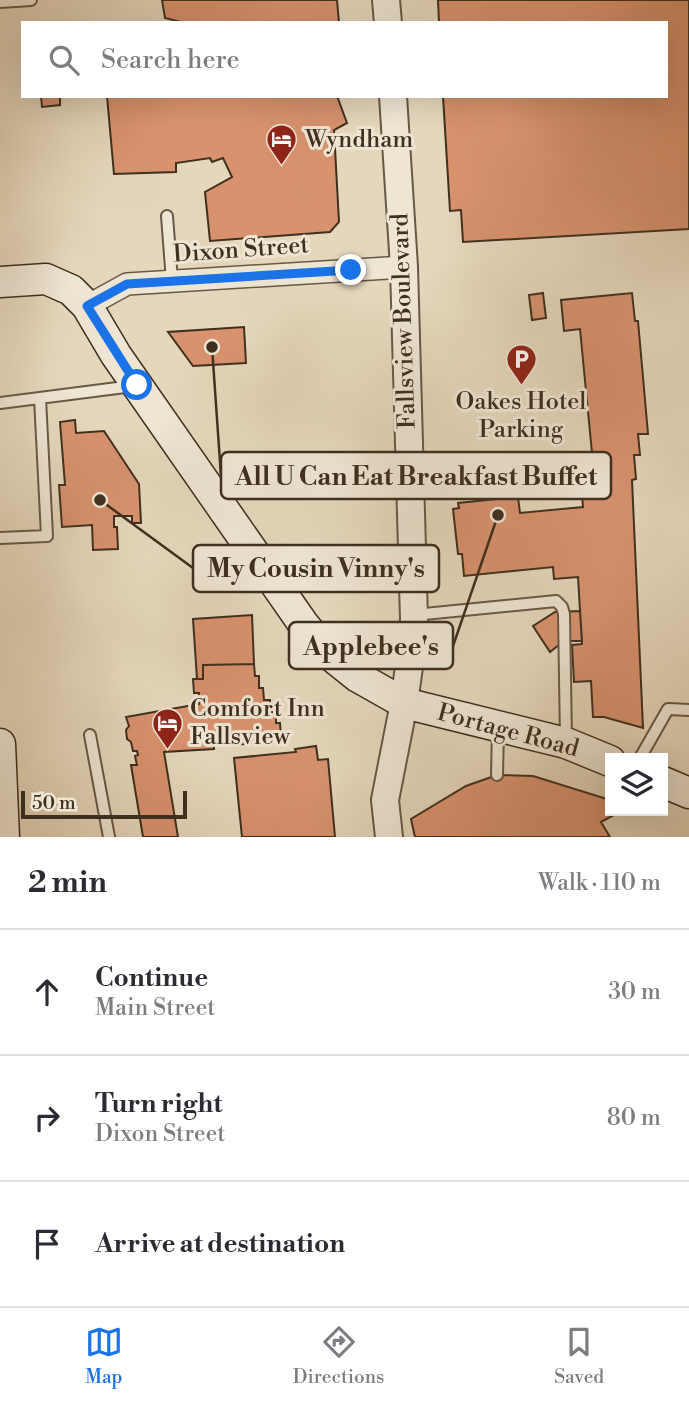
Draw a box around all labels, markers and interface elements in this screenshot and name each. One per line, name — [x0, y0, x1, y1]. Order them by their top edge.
search box — [21, 21, 668, 98]
icon: search — [45, 41, 83, 79]
text: Search here — [101, 44, 240, 76]
hotel icon: Wyndham — [265, 123, 299, 167]
place label: Wyndham — [304, 125, 413, 155]
street label: Fallsview Boulevard — [385, 212, 423, 429]
street label: Dixon Street — [172, 230, 310, 270]
route end — [335, 254, 366, 285]
parking icon: Oakes Hotel Parking — [504, 343, 538, 387]
route start — [121, 369, 152, 400]
place label: Oakes Hotel Parking — [456, 387, 586, 445]
callout: All U Can Eat Breakfast Buffet — [221, 452, 611, 499]
text: All U Can Eat Breakfast Buffet — [234, 461, 598, 493]
callout: My Cousin Vinny's — [193, 545, 439, 592]
text: My Cousin Vinny's — [207, 553, 425, 585]
callout: Applebee's — [289, 622, 453, 669]
text: Applebee's — [302, 631, 439, 663]
place label: Comfort Inn Fallsview — [190, 694, 325, 752]
street label: Portage Road — [434, 698, 582, 764]
hotel icon: Comfort Inn Fallsview — [150, 706, 184, 750]
map controls — [605, 753, 668, 816]
button: layers — [605, 753, 668, 816]
scale bar — [21, 788, 187, 820]
text: 50 m — [32, 791, 76, 815]
text: 2 min — [28, 864, 107, 902]
text: Walk · 110 m — [538, 869, 661, 897]
text: Continue — [95, 962, 208, 994]
icon: ahead — [28, 973, 66, 1011]
text: 30 m — [608, 978, 661, 1006]
text: Main Street — [95, 994, 215, 1022]
text: Turn right — [95, 1088, 223, 1120]
icon: right — [28, 1099, 66, 1137]
text: 80 m — [607, 1104, 661, 1132]
text: Dixon Street — [95, 1120, 225, 1148]
icon: arrive — [28, 1225, 66, 1263]
text: Arrive at destination — [95, 1228, 345, 1260]
tab: Map — [85, 1323, 123, 1389]
tab: Directions — [293, 1323, 384, 1389]
tab: Saved — [554, 1323, 604, 1389]

